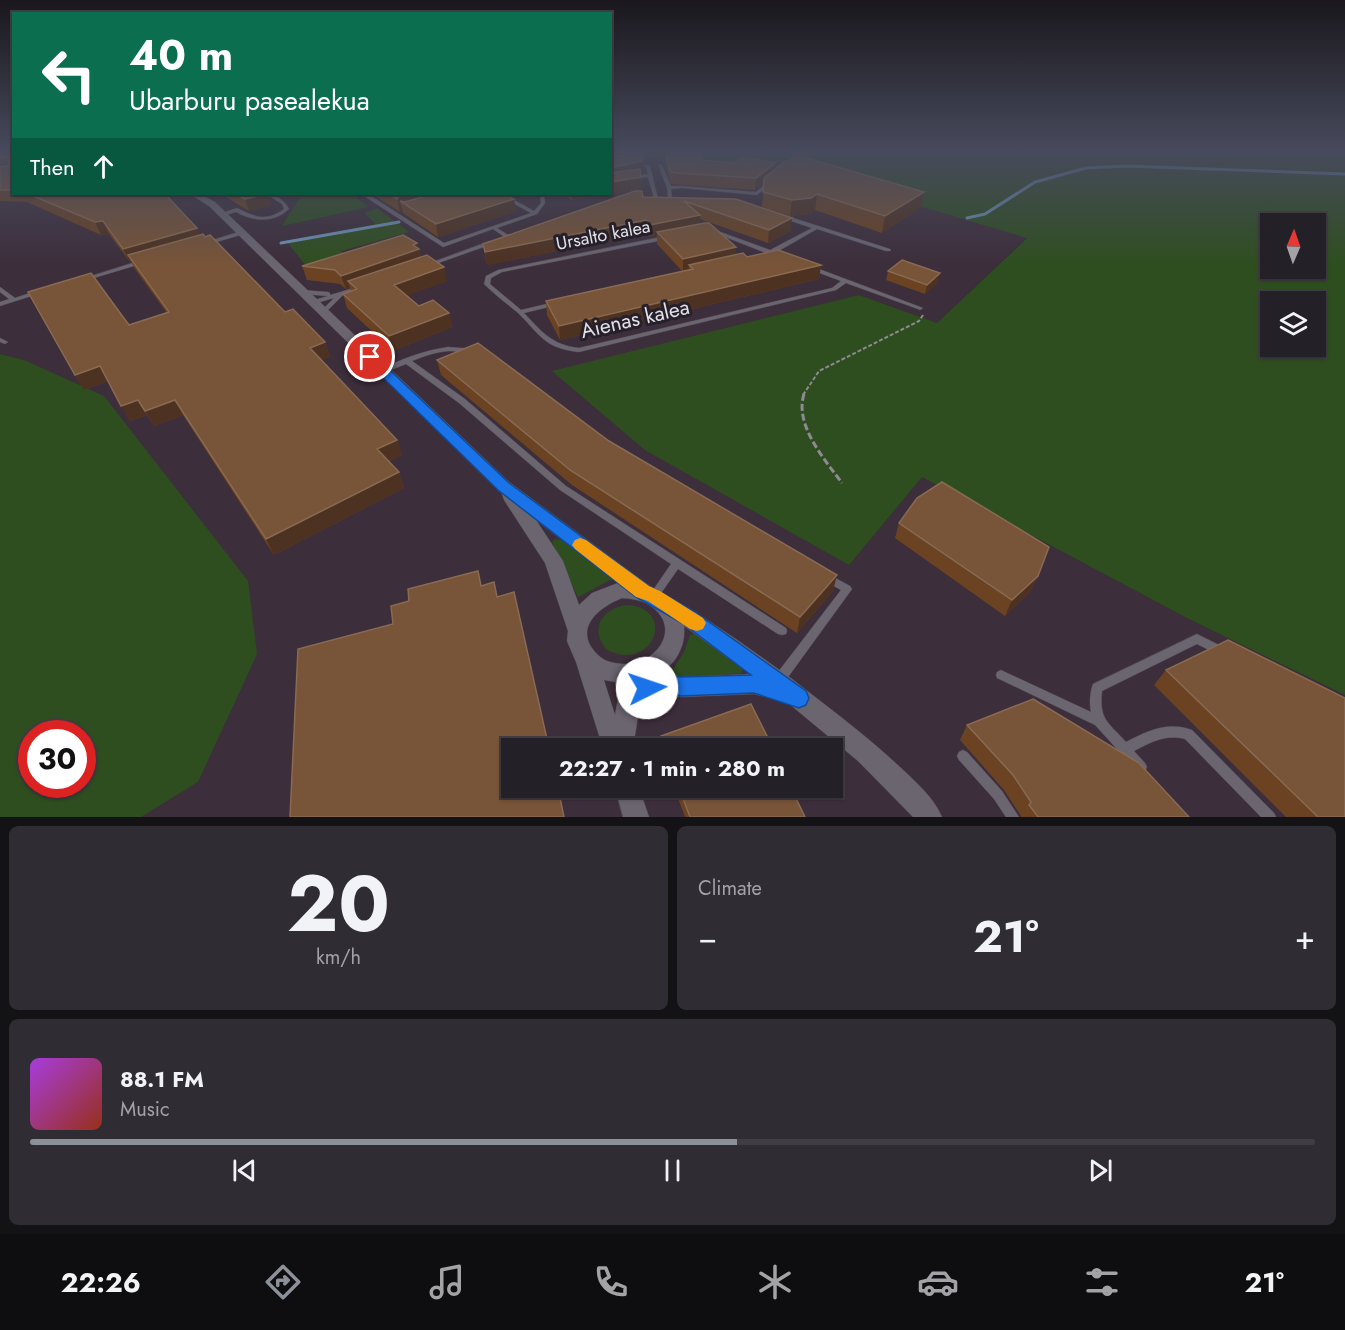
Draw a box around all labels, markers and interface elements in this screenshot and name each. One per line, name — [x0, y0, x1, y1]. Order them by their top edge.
text: 40 m — [129, 25, 233, 86]
icon: left — [30, 36, 108, 114]
text: Ubarburu pasealekua — [129, 81, 370, 120]
icon: ahead — [87, 150, 120, 183]
text: Then — [30, 151, 75, 183]
street label: Ursalto kalea — [554, 213, 652, 257]
north arrow — [1260, 213, 1326, 279]
map controls — [1260, 213, 1326, 357]
button: layers — [1260, 291, 1326, 357]
street label: Aienas kalea — [577, 292, 693, 346]
pin — [344, 331, 395, 382]
icon: arrive — [353, 340, 386, 373]
position arrow — [615, 656, 679, 720]
speed limit sign: 30 — [18, 720, 96, 798]
text: 22:27 · 1 min · 280 m — [559, 752, 785, 784]
text: 20 — [287, 848, 390, 960]
text: Climate — [698, 874, 762, 903]
text: 21° — [973, 904, 1039, 969]
text: − — [698, 914, 717, 961]
text: + — [1295, 914, 1315, 961]
text: km/h — [316, 943, 361, 972]
text: 88.1 FM — [120, 1063, 204, 1095]
text: Music — [120, 1095, 170, 1124]
icon: previous — [228, 1154, 261, 1187]
icon: pause — [656, 1154, 689, 1187]
icon: next — [1084, 1154, 1117, 1187]
icon: directions — [262, 1261, 304, 1303]
icon: music — [426, 1261, 468, 1303]
icon: phone — [590, 1261, 632, 1303]
icon: climate — [754, 1261, 796, 1303]
icon: car — [917, 1261, 959, 1303]
icon: filters — [1081, 1261, 1123, 1303]
text: 22:26 — [61, 1263, 141, 1302]
text: 21° — [1245, 1263, 1284, 1302]

